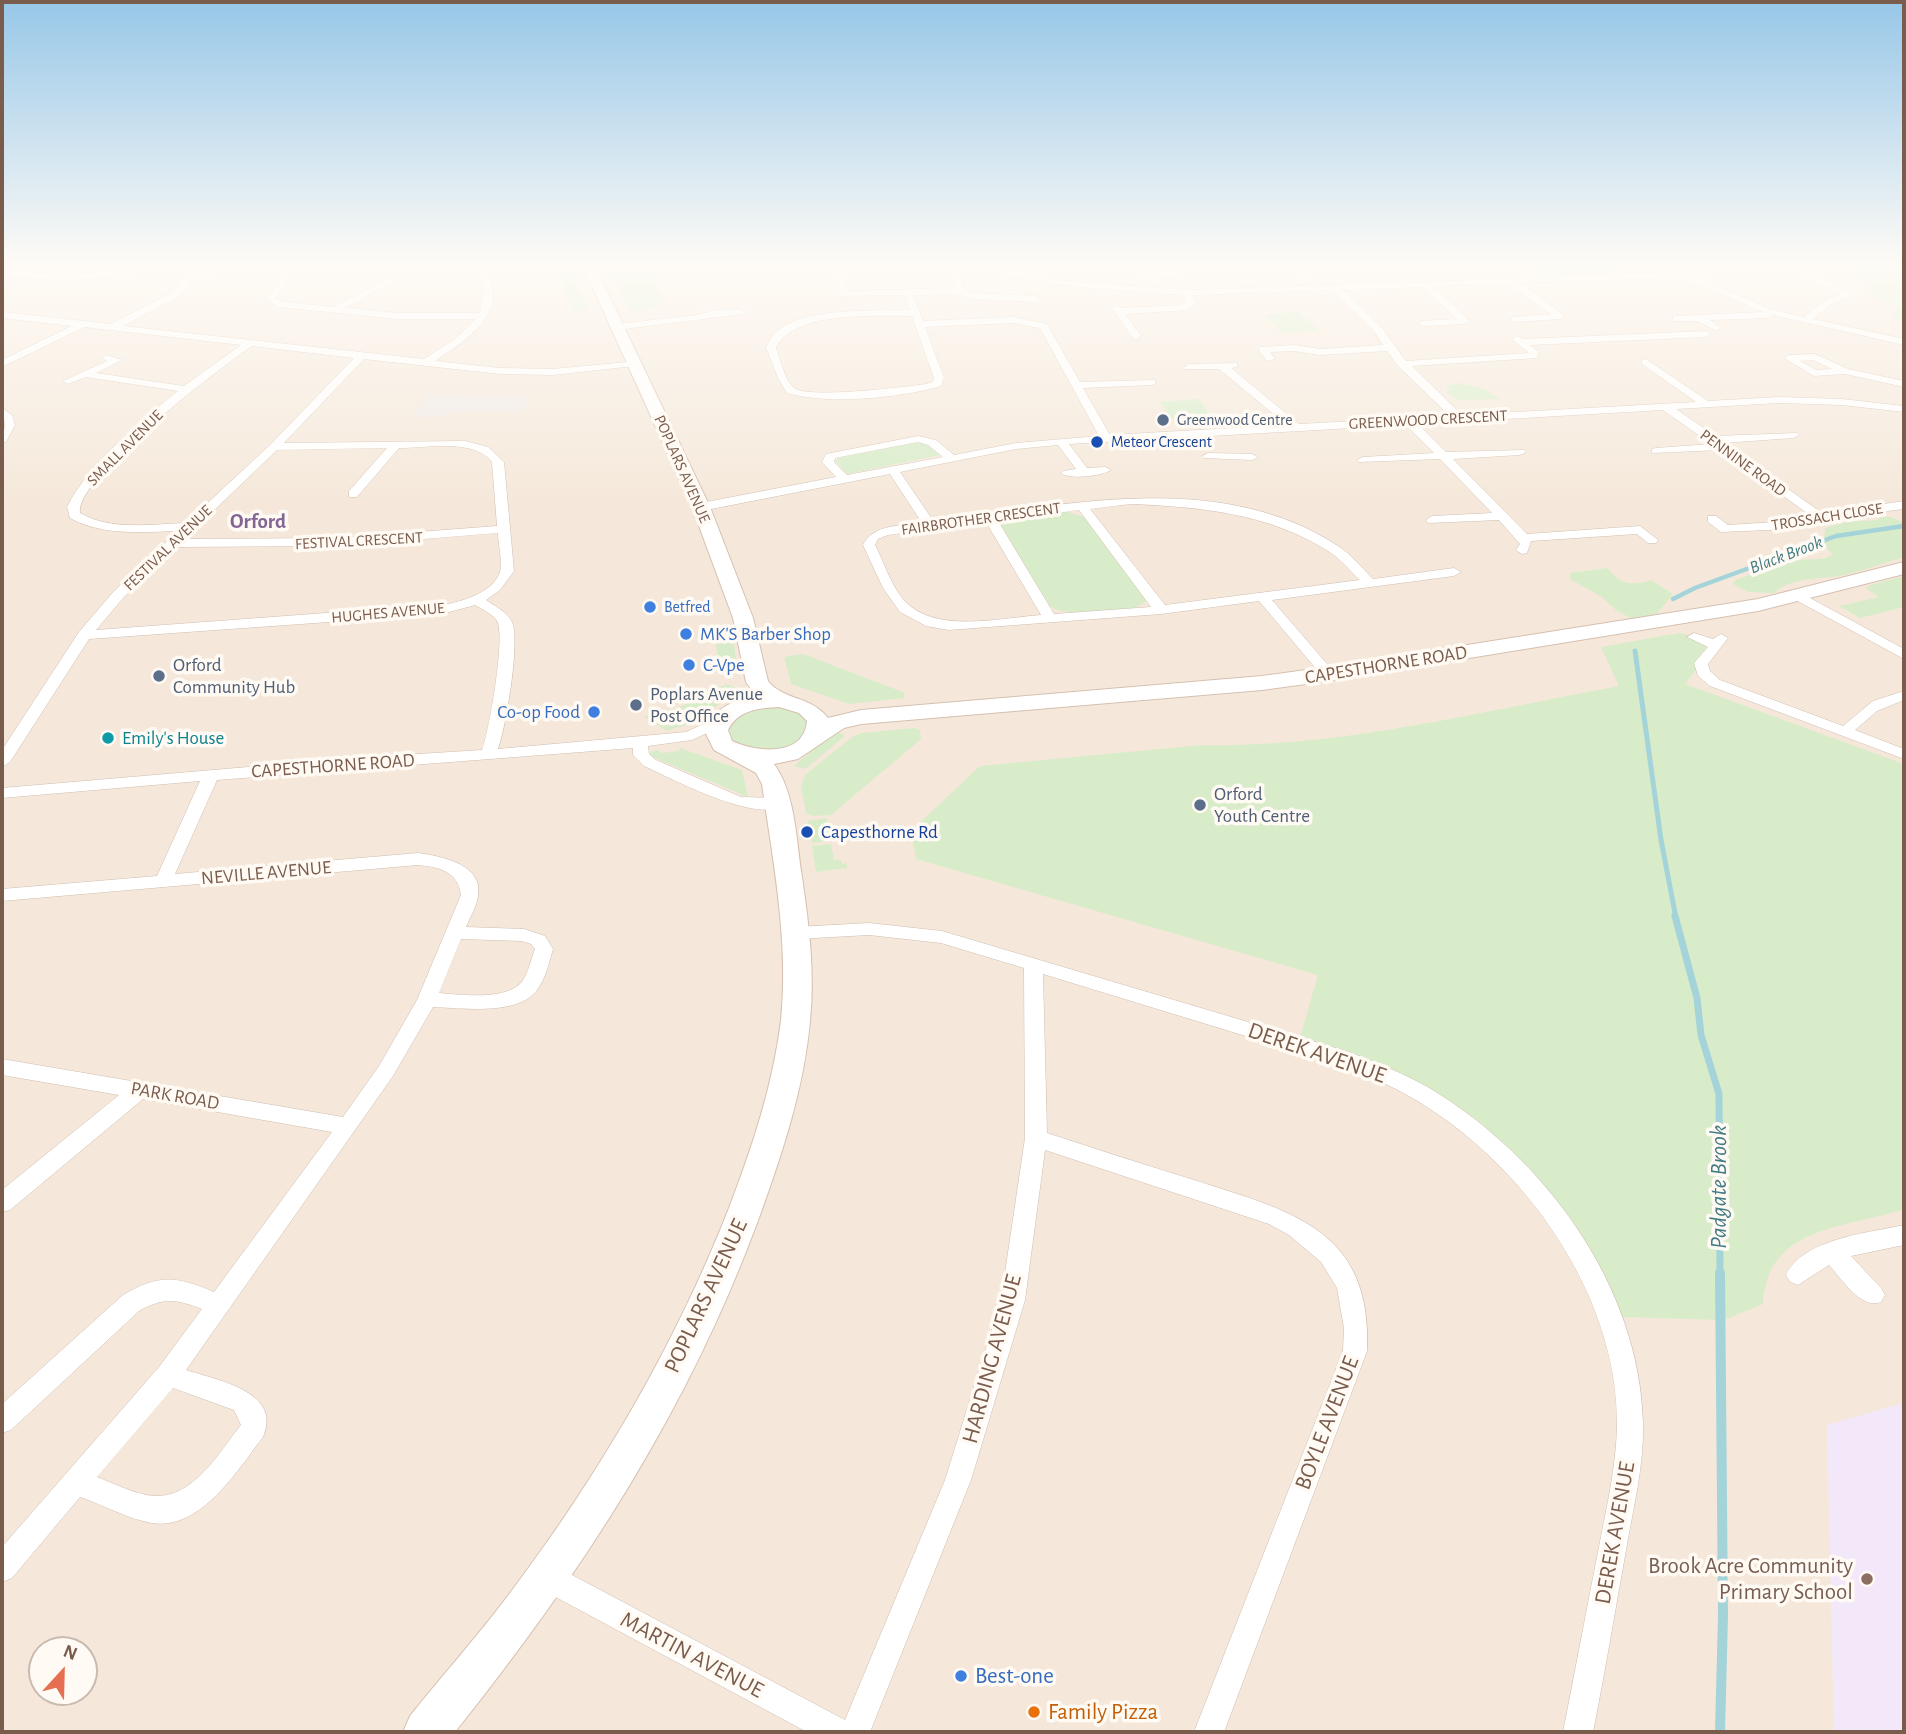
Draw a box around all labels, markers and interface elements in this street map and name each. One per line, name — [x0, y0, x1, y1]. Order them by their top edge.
street label: SMALL AVENUE — [83, 406, 167, 490]
street label: GREENWOOD CRESCENT — [1348, 406, 1508, 434]
place label: Greenwood Centre — [1177, 410, 1293, 430]
street label: POPLARS AVENUE — [650, 412, 714, 526]
marker: Greenwood Centre — [1155, 412, 1171, 428]
street label: PENNINE ROAD — [1696, 425, 1790, 501]
place label: Meteor Crescent — [1111, 432, 1212, 452]
marker: Meteor Crescent — [1089, 434, 1105, 450]
street label: FAIRBROTHER CRESCENT — [900, 498, 1062, 540]
street label: TROSSACH CLOSE — [1770, 499, 1884, 535]
street label: FESTIVAL AVENUE — [120, 501, 216, 595]
district label: Orford — [230, 509, 286, 535]
street label: FESTIVAL CRESCENT — [295, 528, 423, 554]
water label: Black Brook — [1746, 531, 1826, 579]
place label: Betfred — [664, 597, 711, 617]
street label: HUGHES AVENUE — [331, 598, 445, 628]
marker: Betfred — [642, 599, 658, 615]
place label: MK'S Barber Shop — [700, 623, 831, 645]
marker: MK'S Barber Shop — [678, 626, 694, 642]
street label: CAPESTHORNE ROAD — [1303, 641, 1469, 689]
place label: Orford Community Hub — [173, 654, 295, 698]
place label: C-Vpe — [703, 654, 745, 676]
marker: C-Vpe — [681, 657, 697, 673]
marker: Orford Community Hub — [151, 668, 167, 684]
place label: Poplars Avenue Post Office — [650, 683, 763, 727]
marker: Poplars Avenue Post Office — [628, 697, 644, 713]
place label: Co-op Food — [497, 701, 580, 723]
marker: Co-op Food — [586, 704, 602, 720]
place label: Emily's House — [122, 727, 224, 749]
marker: Emily's House — [100, 730, 116, 746]
street label: CAPESTHORNE ROAD — [250, 749, 416, 783]
place label: Orford Youth Centre — [1214, 783, 1310, 827]
marker: Orford Youth Centre — [1192, 797, 1208, 813]
place label: Capesthorne Rd — [821, 821, 938, 843]
marker: Capesthorne Rd — [799, 824, 815, 840]
street label: NEVILLE AVENUE — [200, 856, 332, 890]
street label: DEREK AVENUE — [1244, 1016, 1390, 1090]
street label: PARK ROAD — [129, 1077, 221, 1115]
water label: Padgate Brook — [1705, 1125, 1733, 1249]
street label: POPLARS AVENUE — [658, 1215, 754, 1377]
street label: HARDING AVENUE — [956, 1272, 1028, 1446]
street label: BOYLE AVENUE — [1289, 1352, 1365, 1494]
street label: DEREK AVENUE — [1589, 1460, 1641, 1606]
place label: Brook Acre Community Primary School — [1648, 1552, 1853, 1606]
marker: Brook Acre Community Primary School — [1859, 1571, 1875, 1587]
street label: MARTIN AVENUE — [616, 1606, 768, 1704]
north arrow — [28, 1636, 98, 1706]
text: N — [61, 1642, 80, 1664]
place label: Best-one — [975, 1662, 1054, 1690]
marker: Best-one — [953, 1668, 969, 1684]
place label: Family Pizza — [1048, 1698, 1158, 1726]
marker: Family Pizza — [1026, 1704, 1042, 1720]

